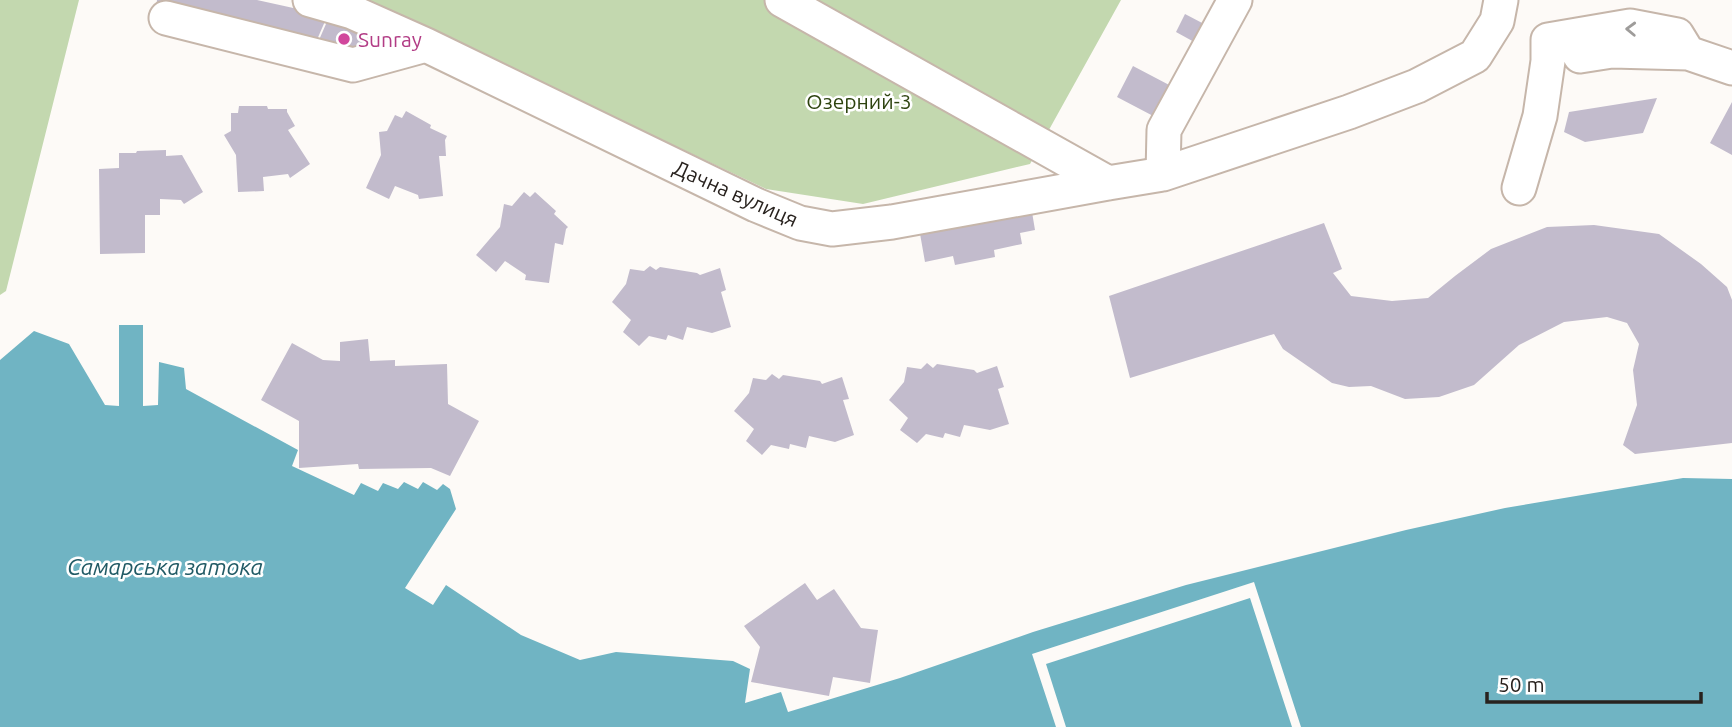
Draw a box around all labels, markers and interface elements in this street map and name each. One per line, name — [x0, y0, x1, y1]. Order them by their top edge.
one-way arrow — [1625, 21, 1636, 36]
place label: Sunray — [358, 27, 422, 51]
marker: Sunray — [336, 31, 352, 47]
park label: Озерний-3 — [806, 89, 912, 113]
street label: Дачна вулиця — [670, 155, 802, 231]
water label: Самарська затока — [67, 554, 263, 579]
scale bar — [1487, 660, 1700, 704]
text: 50 m — [1498, 672, 1545, 696]

